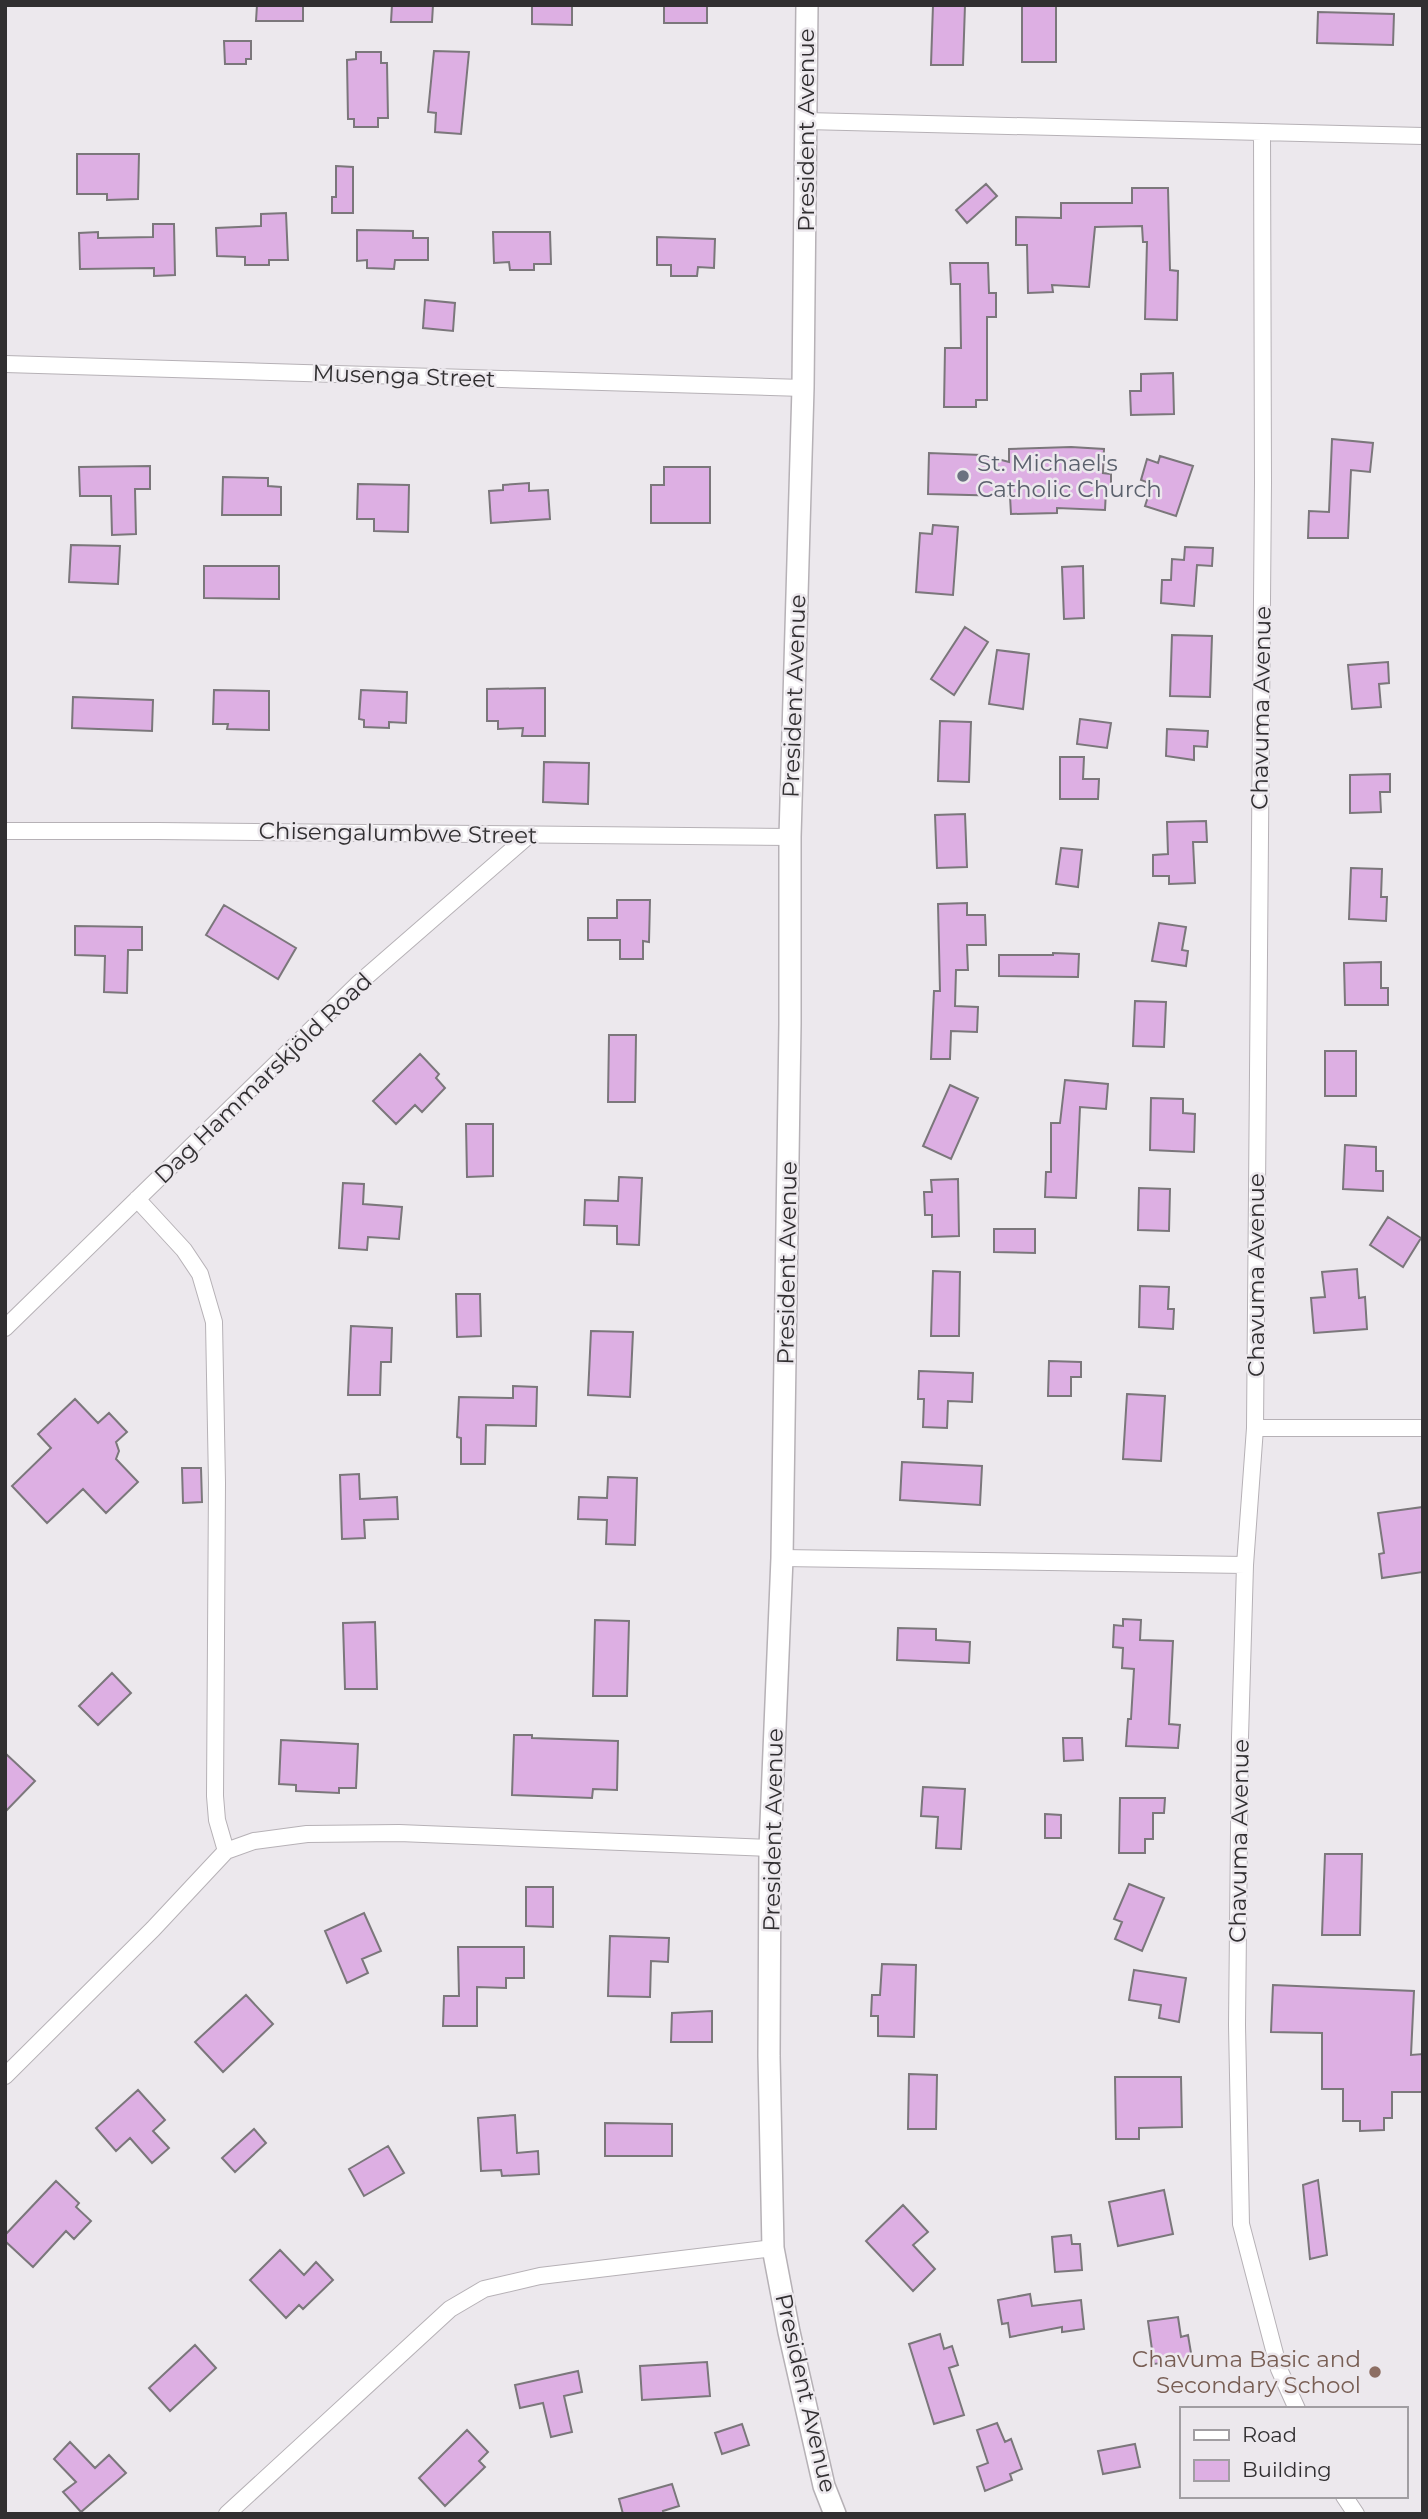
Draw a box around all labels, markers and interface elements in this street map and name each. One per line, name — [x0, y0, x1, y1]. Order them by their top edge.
street label: President Avenue — [792, 28, 820, 232]
street label: Musenga Street — [312, 359, 496, 393]
place label: St. Michael's Catholic Church — [977, 449, 1162, 503]
marker: St. Michael's Catholic Church — [955, 468, 971, 484]
street label: President Avenue — [776, 594, 812, 798]
street label: Chavuma Avenue — [1245, 606, 1277, 810]
street label: Chisengalumbwe Street — [258, 817, 538, 849]
street label: Dag Hammarskjöld Road — [148, 967, 378, 1189]
street label: President Avenue — [771, 1161, 803, 1365]
street label: Chavuma Avenue — [1242, 1173, 1270, 1377]
street label: President Avenue — [757, 1728, 789, 1932]
street label: Chavuma Avenue — [1223, 1739, 1255, 1943]
street label: President Avenue — [769, 2291, 843, 2495]
place label: Chavuma Basic and Secondary School — [1132, 2345, 1361, 2399]
marker: Chavuma Basic and Secondary School — [1367, 2364, 1383, 2380]
legend — [1180, 2407, 1407, 2498]
text: Road — [1242, 2422, 1297, 2447]
text: Building — [1242, 2457, 1332, 2482]

